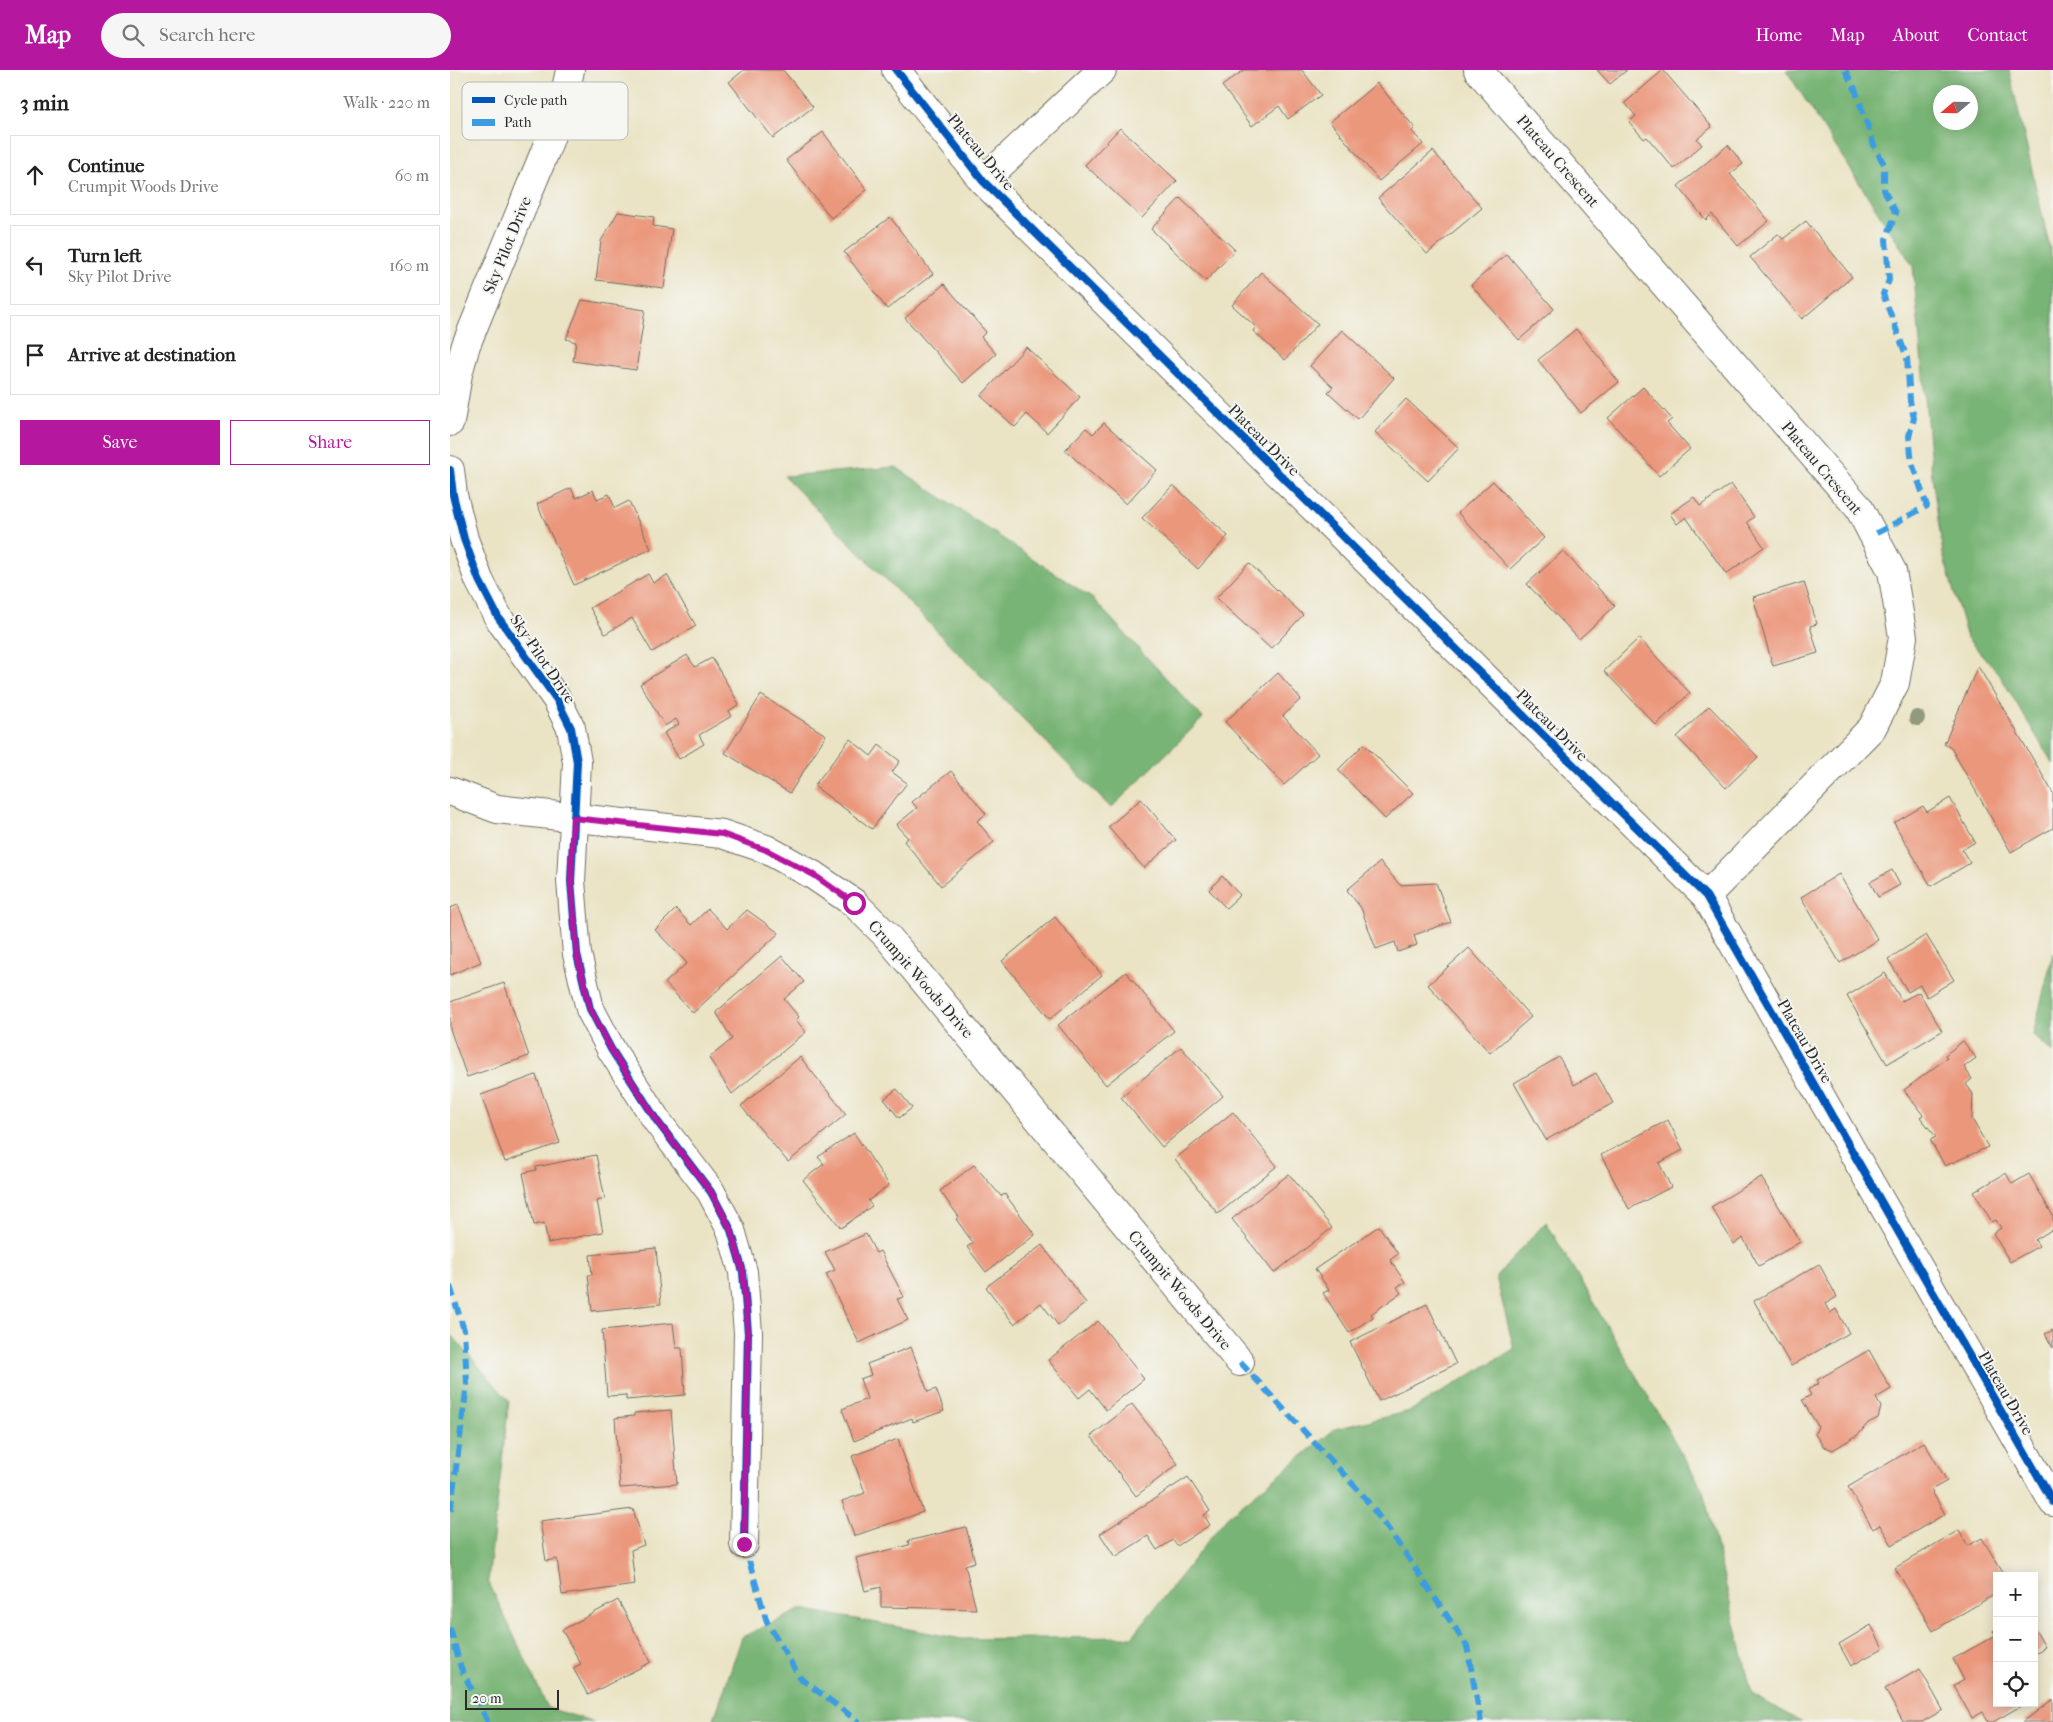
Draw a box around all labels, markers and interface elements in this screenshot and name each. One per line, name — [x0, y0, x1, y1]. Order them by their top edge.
search box — [101, 13, 451, 58]
text: Map — [25, 21, 71, 49]
icon: search — [119, 21, 147, 49]
text: Search here — [159, 24, 255, 46]
text: Home — [1755, 25, 1802, 46]
text: Map — [1830, 25, 1865, 46]
text: About — [1893, 25, 1939, 46]
text: Contact — [1967, 25, 2028, 46]
legend — [462, 82, 628, 140]
north arrow — [1933, 85, 1978, 130]
text: 3 min — [20, 91, 69, 115]
text: Cycle path — [504, 92, 568, 109]
text: Walk · 220 m — [343, 93, 430, 112]
street label: Plateau Drive — [944, 110, 1019, 194]
street label: Plateau Crescent — [1513, 111, 1603, 211]
text: Path — [504, 114, 532, 131]
text: Continue — [68, 155, 144, 177]
icon: ahead — [21, 161, 49, 189]
text: 60 m — [395, 166, 429, 185]
text: Crumpit Woods Drive — [68, 177, 218, 196]
street label: Sky Pilot Drive — [479, 193, 535, 296]
text: Turn left — [68, 245, 142, 267]
icon: left — [21, 251, 49, 279]
text: 160 m — [389, 256, 429, 275]
text: Sky Pilot Drive — [68, 267, 171, 286]
icon: arrive — [21, 341, 49, 369]
text: Arrive at destination — [68, 344, 236, 366]
street label: Plateau Drive — [1224, 400, 1304, 480]
street label: Plateau Crescent — [1777, 417, 1867, 519]
button: Save — [20, 420, 220, 465]
button: Share — [230, 420, 430, 465]
street label: Sky Pilot Drive — [506, 611, 580, 707]
street label: Plateau Drive — [1512, 685, 1592, 765]
route start — [843, 892, 866, 915]
street label: Crumpit Woods Drive — [865, 916, 978, 1042]
street label: Plateau Drive — [1773, 996, 1837, 1087]
street label: Crumpit Woods Drive — [1124, 1226, 1236, 1354]
street label: Plateau Drive — [1974, 1348, 2038, 1439]
route end — [733, 1533, 756, 1556]
map controls — [1993, 1572, 2038, 1707]
button: + — [1993, 1572, 2038, 1617]
button: − — [1993, 1617, 2038, 1662]
button: locate — [1993, 1662, 2038, 1707]
scale bar — [465, 1687, 559, 1710]
text: 20 m — [472, 1690, 502, 1707]

